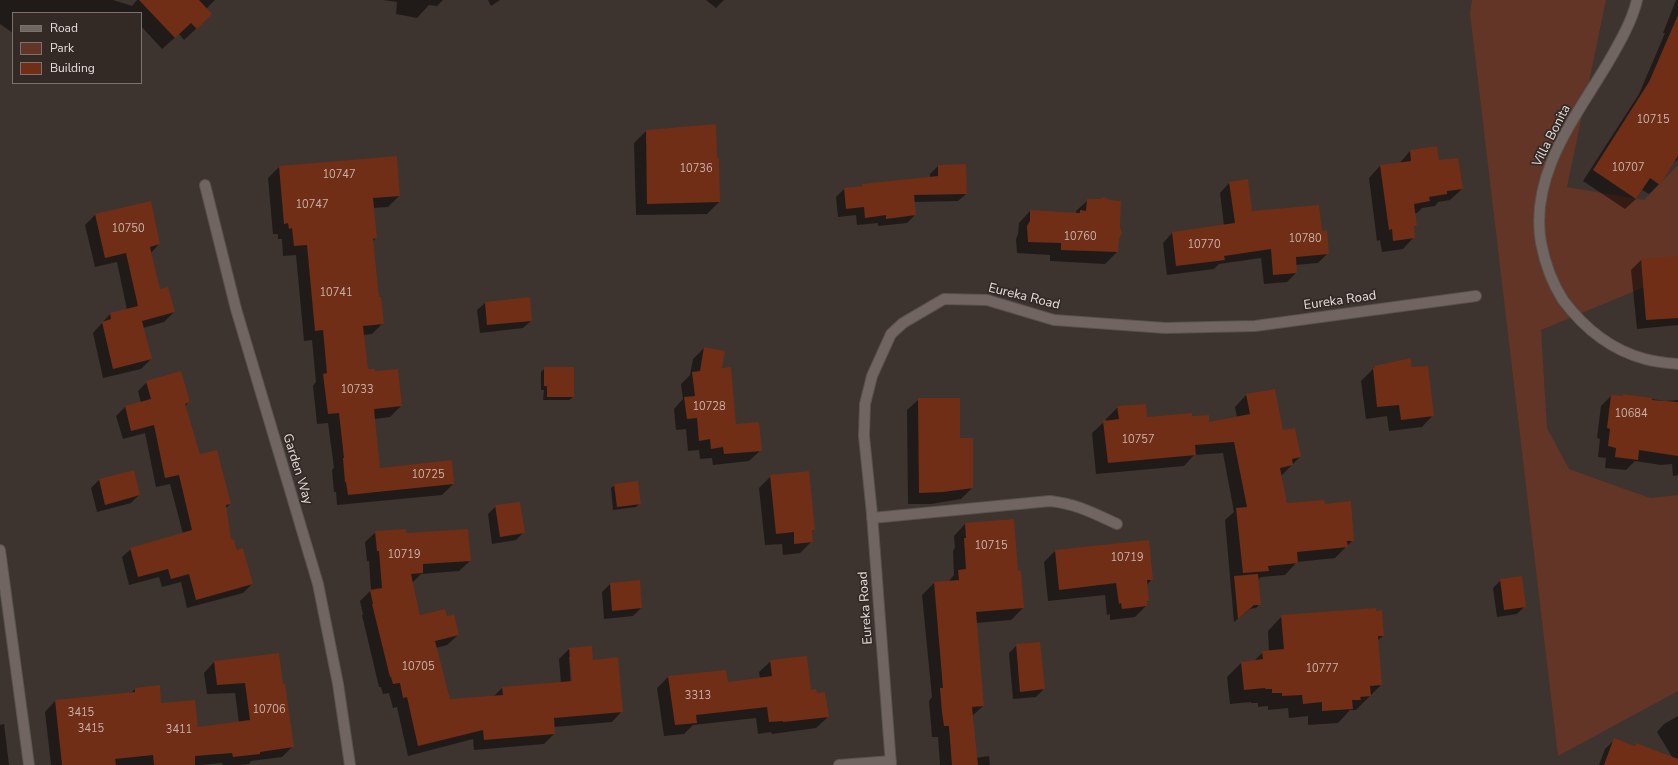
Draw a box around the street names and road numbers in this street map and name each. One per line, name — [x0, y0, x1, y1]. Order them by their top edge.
street label: Villa Bonita — [1530, 102, 1574, 170]
street label: Eureka Road — [987, 281, 1061, 313]
street label: Eureka Road — [1303, 288, 1377, 314]
street label: Garden Way — [279, 432, 315, 506]
street label: Eureka Road — [856, 571, 876, 645]

